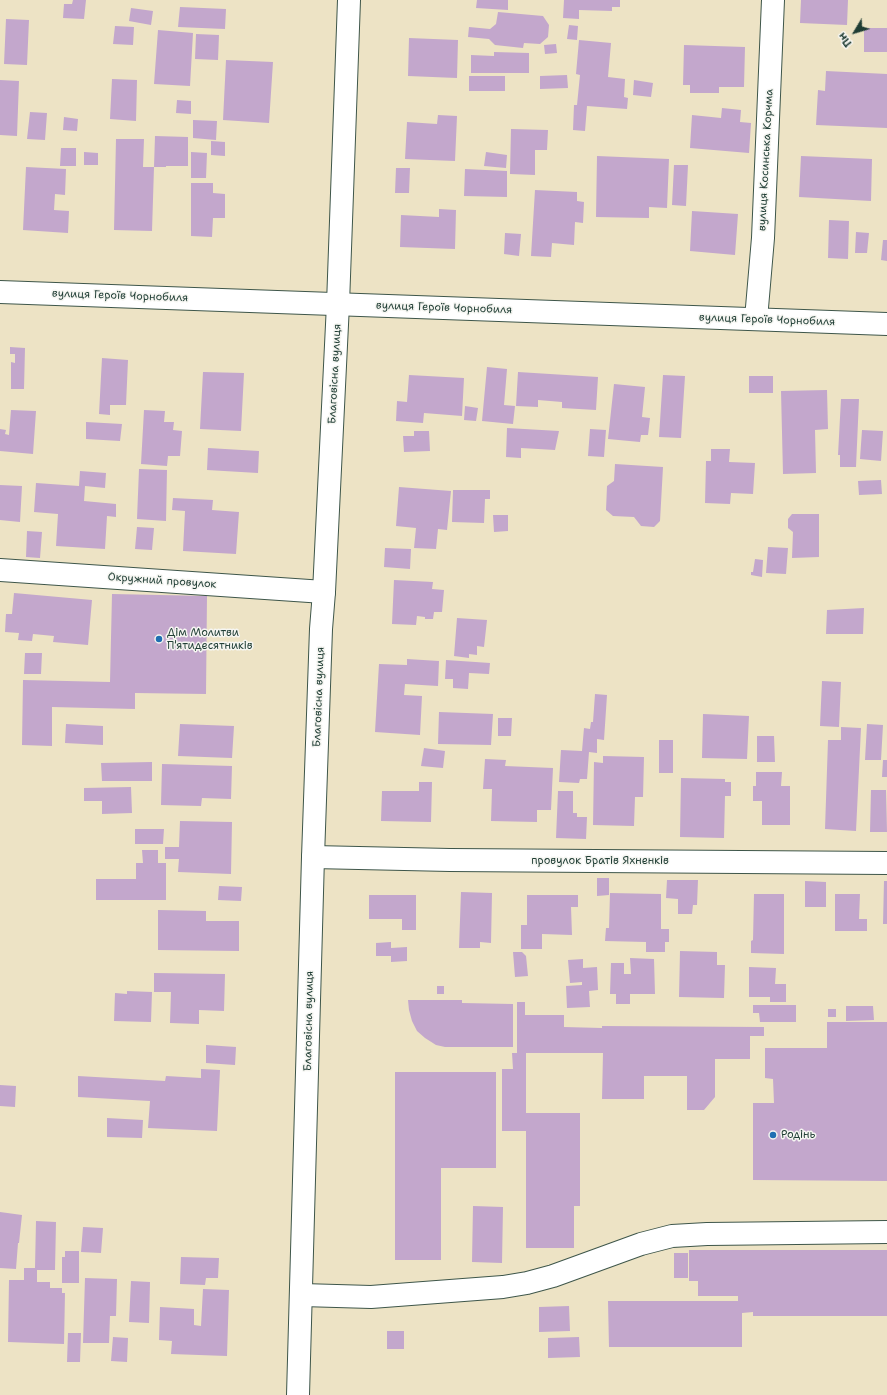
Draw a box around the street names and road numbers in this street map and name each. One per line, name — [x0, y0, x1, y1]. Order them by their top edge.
street label: вулиця Косинська Корчма — [756, 89, 776, 231]
street label: вулиця Героїв Чорнобиля — [52, 287, 188, 305]
street label: вулиця Героїв Чорнобиля — [376, 299, 512, 317]
street label: вулиця Героїв Чорнобиля — [699, 311, 835, 329]
street label: Благовісна вулиця — [326, 324, 344, 424]
street label: Окружний провулок — [107, 571, 217, 591]
street label: Благовісна вулиця — [311, 647, 327, 747]
street label: провулок Братів Яхненків — [531, 854, 669, 868]
street label: Благовісна вулиця — [302, 971, 316, 1071]

